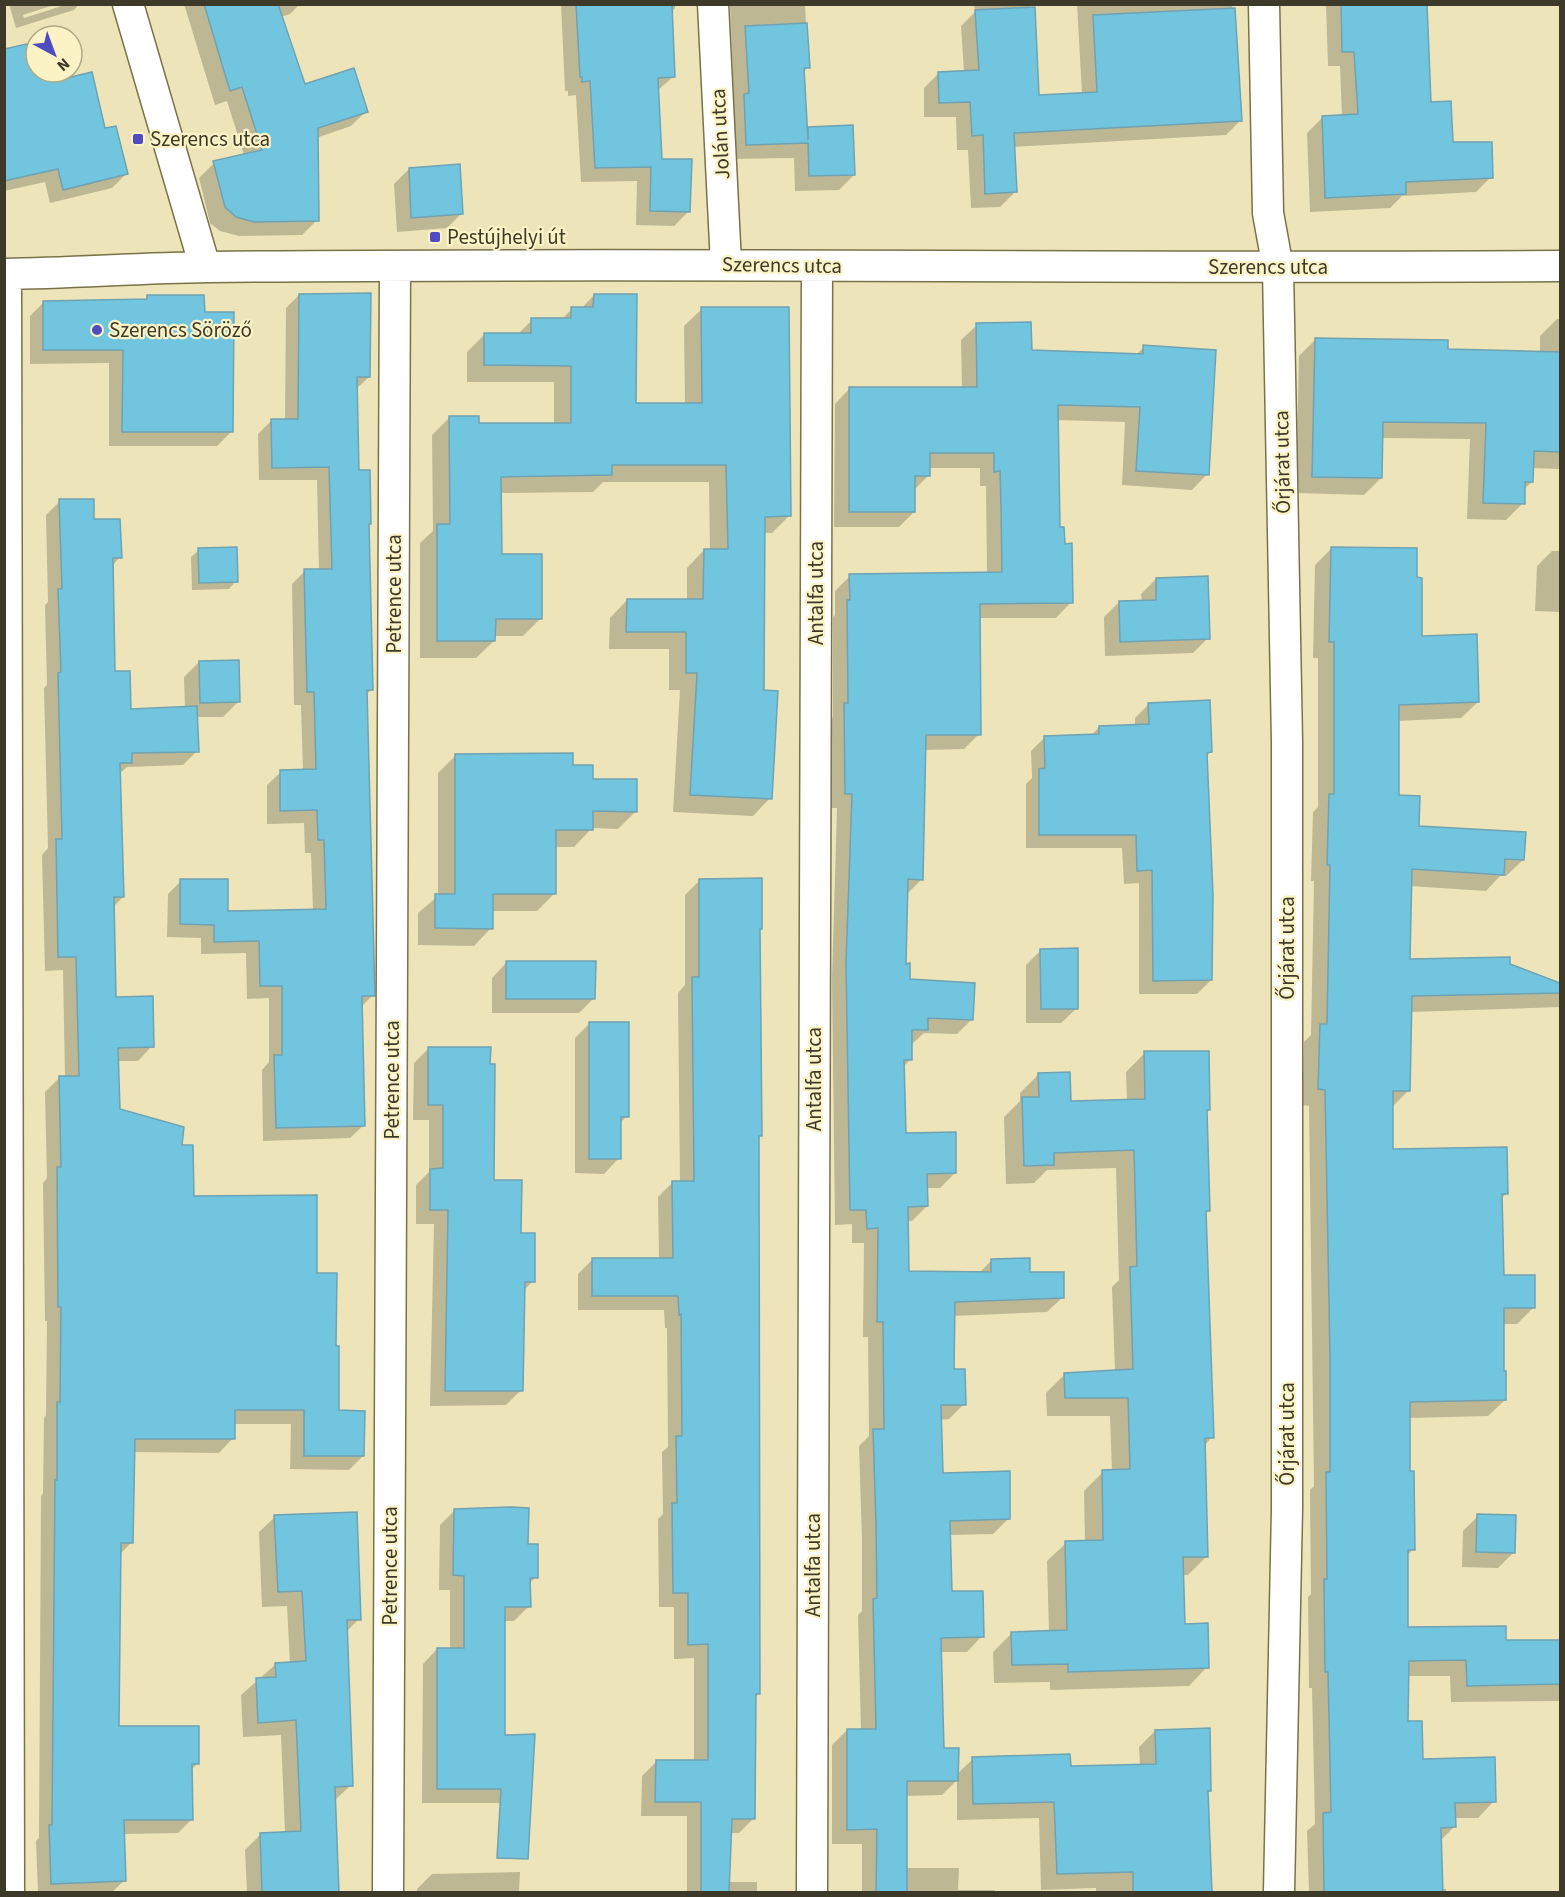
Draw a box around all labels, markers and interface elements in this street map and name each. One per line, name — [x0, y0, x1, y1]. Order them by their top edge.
north arrow — [24, 24, 84, 84]
text: N — [52, 53, 74, 76]
street label: Jolán utca — [703, 88, 737, 180]
place label: Szerencs utca — [150, 124, 270, 154]
marker: Szerencs utca — [131, 132, 145, 146]
place label: Pestújhelyi út — [447, 222, 566, 252]
marker: Pestújhelyi út — [428, 230, 442, 244]
street label: Szerencs utca — [722, 249, 842, 281]
street label: Szerencs utca — [1208, 252, 1328, 282]
place label: Szerencs Söröző — [109, 315, 252, 345]
marker: Szerencs Söröző — [90, 323, 104, 337]
street label: Őrjárat utca — [1266, 410, 1298, 514]
street label: Petrence utca — [379, 534, 409, 654]
street label: Antalfa utca — [801, 541, 831, 645]
street label: Őrjárat utca — [1272, 896, 1302, 1000]
street label: Petrence utca — [377, 1020, 407, 1140]
street label: Antalfa utca — [799, 1027, 829, 1131]
street label: Őrjárat utca — [1272, 1382, 1302, 1486]
street label: Petrence utca — [375, 1506, 405, 1626]
street label: Antalfa utca — [798, 1513, 828, 1617]

